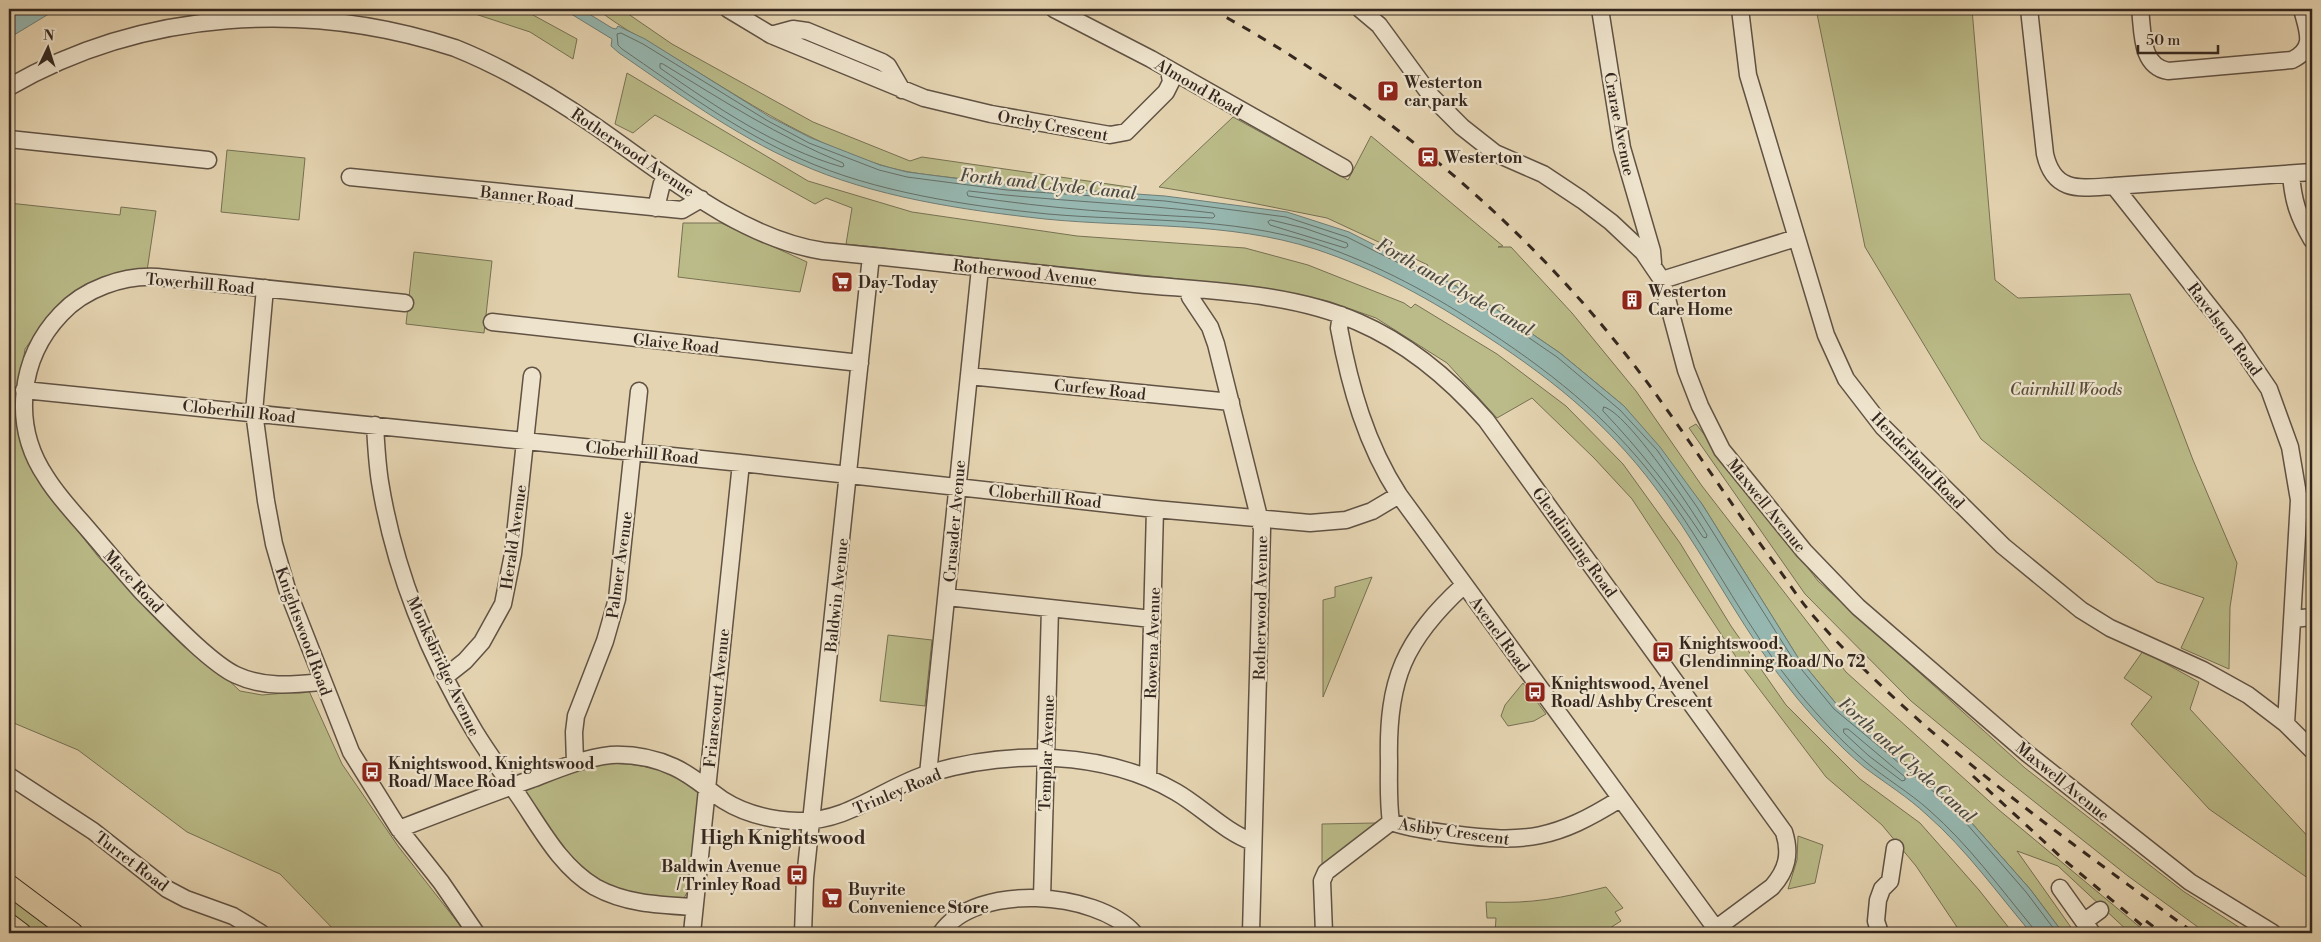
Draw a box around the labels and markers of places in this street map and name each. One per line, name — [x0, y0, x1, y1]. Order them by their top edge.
place label: Westerton car park — [1403, 73, 1483, 111]
parking icon: Westerton car park — [1376, 79, 1400, 103]
station icon: Westerton — [1416, 145, 1440, 169]
place label: Westerton — [1443, 148, 1523, 168]
supermarket icon: Day-Today — [830, 270, 854, 294]
place label: Day-Today — [858, 273, 939, 293]
place label: Westerton Care Home — [1647, 282, 1733, 320]
building icon: Westerton Care Home — [1620, 288, 1644, 312]
place label: Knightswood, Glendinning Road/ No 72 — [1679, 634, 1866, 672]
bus stop icon: Knightswood, Glendinning Road/ No 72 — [1651, 640, 1675, 664]
place label: Knightswood, Avenel Road/ Ashby Crescent — [1551, 674, 1713, 712]
bus stop icon: Knightswood, Avenel Road/ Ashby Crescent — [1523, 680, 1547, 704]
place label: Knightswood, Knightswood Road/ Mace Road — [388, 754, 595, 792]
bus stop icon: Knightswood, Knightswood Road/ Mace Road — [360, 760, 384, 784]
place label: Baldwin Avenue / Trinley Road — [661, 857, 781, 895]
bus stop icon: Baldwin Avenue / Trinley Road — [785, 863, 809, 887]
place label: Buyrite Convenience Store — [848, 880, 989, 918]
supermarket icon: Buyrite Convenience Store — [820, 886, 844, 910]

